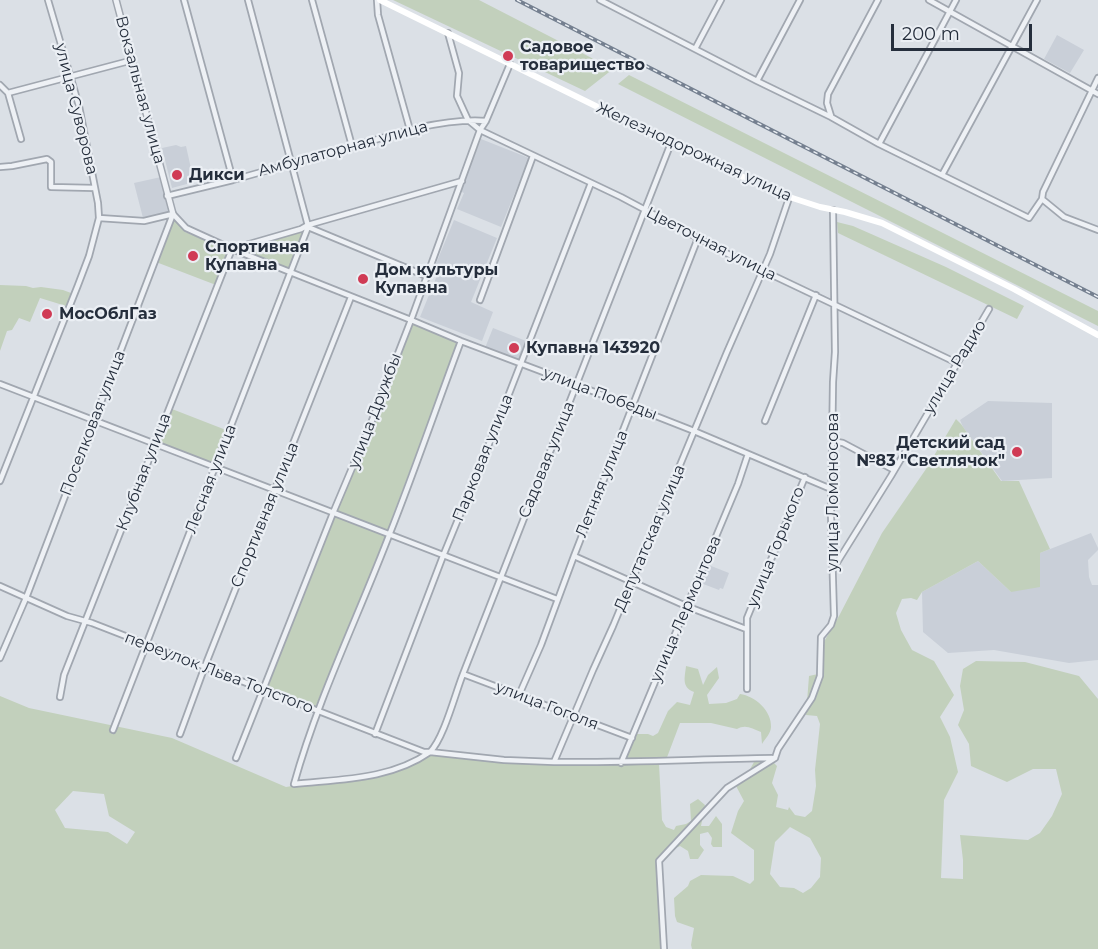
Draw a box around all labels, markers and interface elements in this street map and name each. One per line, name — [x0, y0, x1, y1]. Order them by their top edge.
scale bar — [894, 12, 1035, 50]
street label: Вокзальная улица — [111, 14, 169, 166]
text: 200 m — [902, 23, 960, 45]
place label: Садовое товарищество — [520, 37, 645, 75]
street label: улица Суворова — [50, 41, 102, 177]
marker: Садовое товарищество — [501, 49, 515, 63]
street label: Железнодорожная улица — [593, 98, 795, 206]
street label: Амбулаторная улица — [256, 117, 430, 181]
place label: Дикси — [189, 165, 245, 185]
marker: Дикси — [170, 168, 184, 182]
street label: Цветочная улица — [643, 203, 779, 285]
place label: Спортивная Купавна — [205, 237, 310, 275]
marker: Спортивная Купавна — [186, 249, 200, 263]
place label: Дом культуры Купавна — [375, 260, 498, 298]
marker: Дом культуры Купавна — [356, 272, 370, 286]
place label: МосОблГаз — [59, 304, 157, 324]
marker: МосОблГаз — [40, 307, 54, 321]
street label: улица Радио — [919, 317, 991, 417]
place label: Купавна 143920 — [526, 338, 660, 358]
marker: Купавна 143920 — [507, 341, 521, 355]
street label: Поселковая улица — [56, 348, 130, 498]
street label: улица Дружбы — [344, 350, 406, 472]
street label: улица Победы — [540, 363, 660, 425]
street label: Парковая улица — [449, 392, 517, 524]
street label: Садовая улица — [515, 399, 579, 521]
street label: Клубная улица — [113, 410, 175, 534]
street label: улица Ломоносова — [823, 413, 843, 571]
street label: Лесная улица — [181, 422, 241, 536]
street label: Летняя улица — [572, 428, 632, 540]
place label: Детский сад №83 "Светлячок" — [856, 433, 1005, 471]
street label: Спортивная улица — [227, 439, 303, 591]
marker: Детский сад №83 "Светлячок" — [1010, 445, 1024, 459]
street label: Депутатская улица — [610, 462, 690, 614]
street label: улица Горького — [743, 484, 809, 610]
street label: улица Лермонтова — [646, 533, 726, 685]
street label: переулок Льва Толстого — [122, 628, 316, 718]
street label: улица Гоголя — [493, 678, 601, 734]

